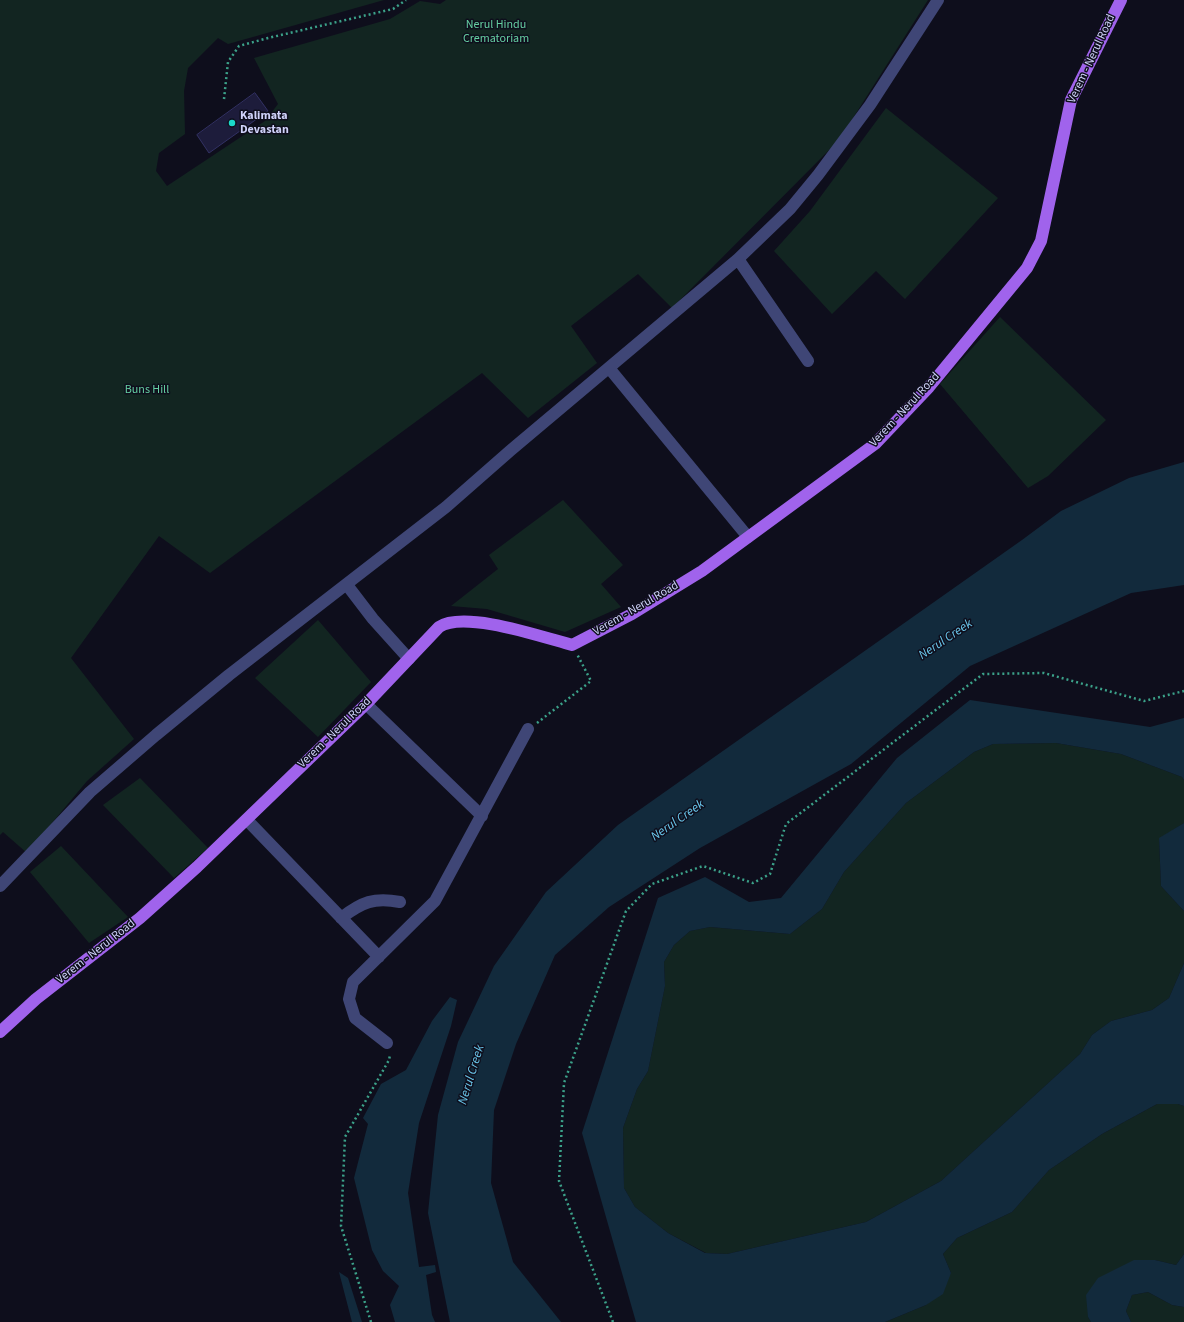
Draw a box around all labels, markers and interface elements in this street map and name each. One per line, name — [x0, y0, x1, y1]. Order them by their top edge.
street label: Verem - Nerul Road — [1065, 12, 1119, 106]
park label: Nerul Hindu Crematoriam — [463, 18, 529, 46]
place label: Kalimata Devastan — [240, 109, 289, 137]
marker: Kalimata Devastan — [227, 118, 237, 128]
street label: Verem - Nerul Road — [867, 370, 943, 450]
park label: Buns Hill — [125, 383, 169, 397]
street label: Verem - Nerul Road — [591, 579, 681, 639]
water label: Nerul Creek — [916, 616, 976, 664]
street label: Verem - Nerul Road — [295, 694, 375, 772]
water label: Nerul Creek — [648, 797, 708, 845]
street label: Verem - Nerul Road — [54, 917, 138, 987]
water label: Nerul Creek — [456, 1043, 488, 1107]

